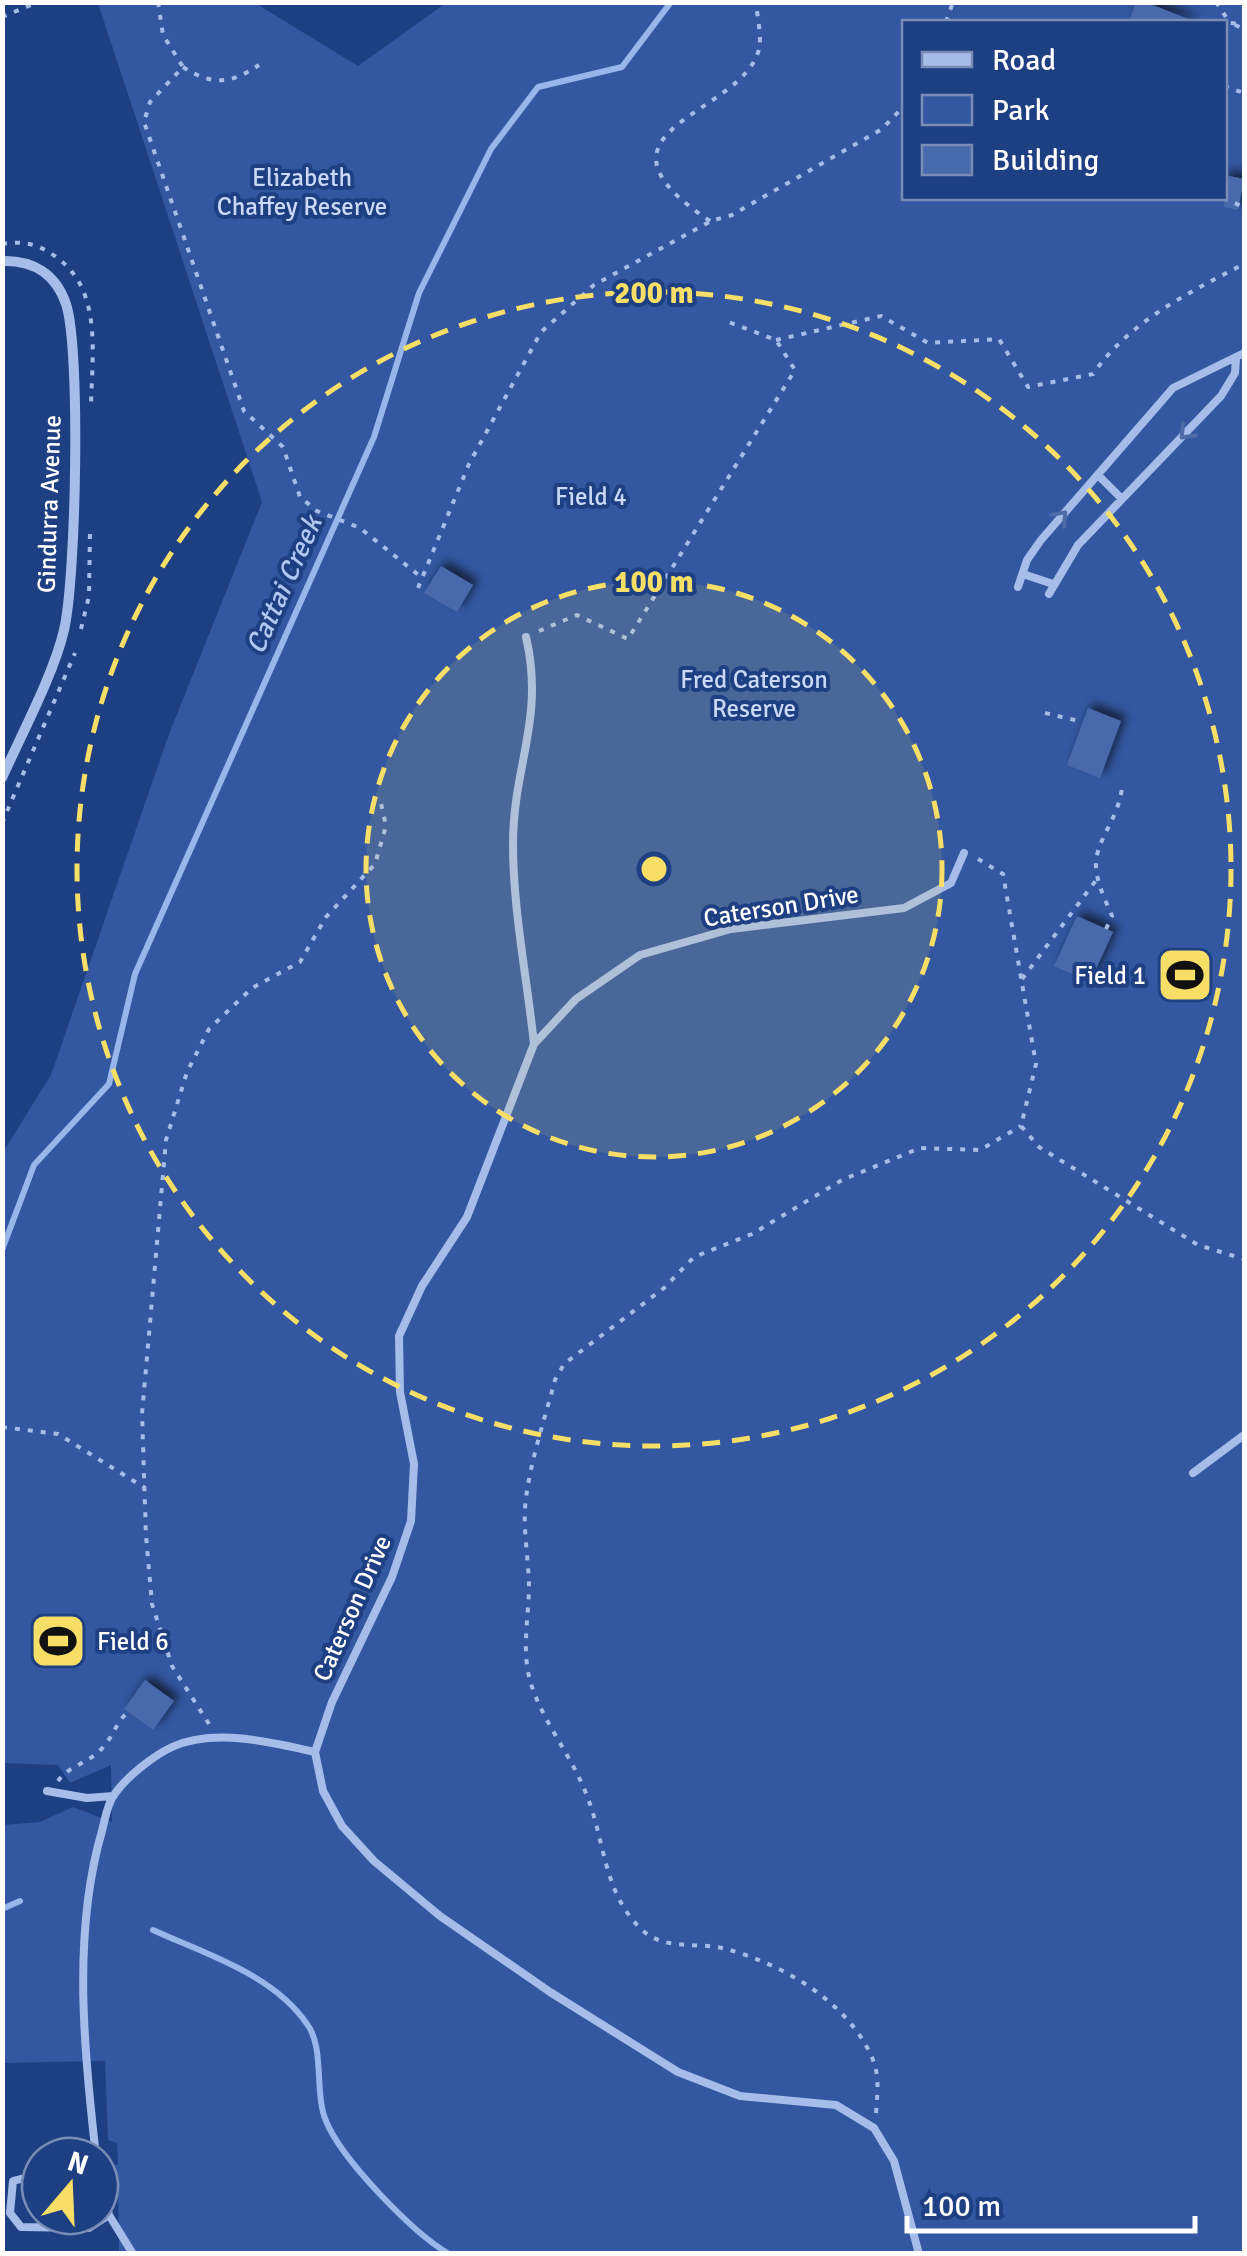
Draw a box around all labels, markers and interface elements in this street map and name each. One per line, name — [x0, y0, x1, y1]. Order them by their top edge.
legend — [902, 20, 1227, 200]
text: Road — [992, 42, 1056, 79]
text: Park — [992, 92, 1050, 129]
text: Building — [992, 142, 1099, 179]
park label: Elizabeth Chaffey Reserve — [217, 162, 387, 222]
text: 200 m — [614, 275, 694, 312]
street label: Gindurra Avenue — [30, 415, 68, 593]
one-way arrow — [1180, 421, 1198, 440]
park label: Field 4 — [555, 481, 627, 512]
water label: Cattai Creek — [239, 508, 331, 659]
one-way arrow — [1050, 510, 1068, 528]
text: 100 m — [614, 564, 694, 601]
park label: Fred Caterson Reserve — [680, 664, 828, 724]
centre of rings — [636, 851, 672, 887]
street label: Caterson Drive — [701, 878, 861, 934]
sports icon: Field 1 — [1155, 945, 1215, 1005]
place label: Field 1 — [1074, 960, 1146, 991]
street label: Caterson Drive — [306, 1530, 398, 1686]
sports icon: Field 6 — [28, 1611, 88, 1671]
place label: Field 6 — [97, 1626, 169, 1657]
north arrow — [20, 2136, 120, 2236]
text: N — [63, 2144, 93, 2183]
scale bar — [907, 2171, 1194, 2233]
text: 100 m — [922, 2188, 1001, 2225]

